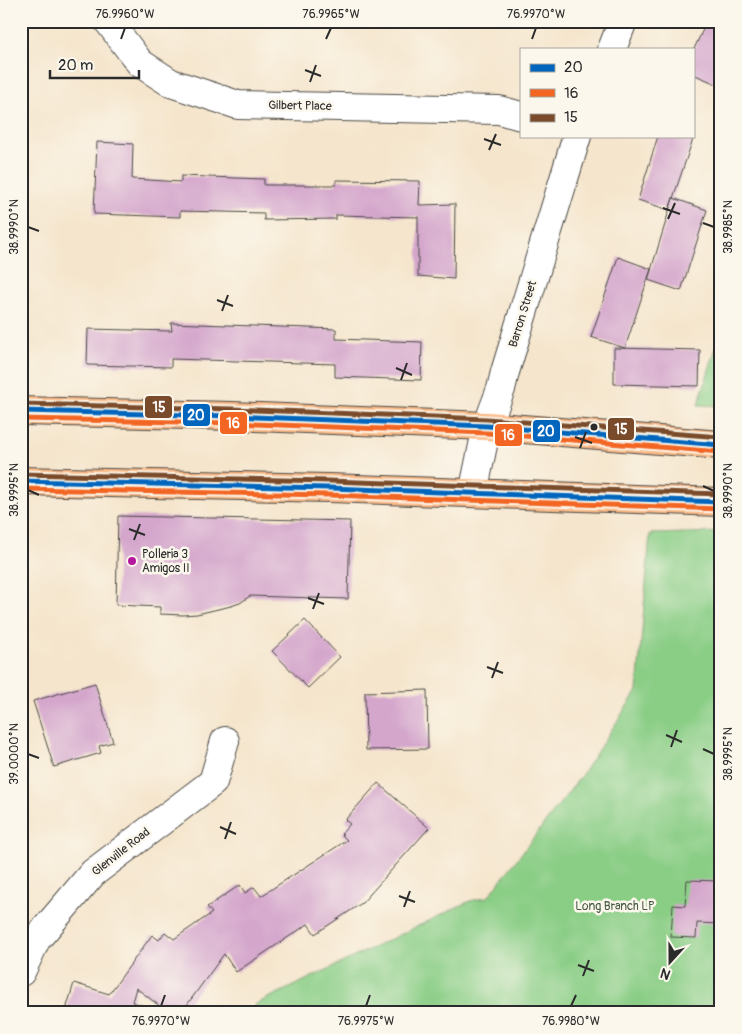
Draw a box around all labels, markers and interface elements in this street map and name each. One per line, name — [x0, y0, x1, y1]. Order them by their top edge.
text: 76.9960°W — [95, 7, 155, 22]
text: 76.9965°W — [302, 7, 360, 22]
text: 76.9970°W — [507, 7, 565, 22]
scale bar — [50, 48, 139, 80]
legend — [520, 48, 694, 138]
text: 20 m — [58, 56, 93, 75]
text: 20 — [564, 58, 583, 77]
text: 16 — [564, 84, 579, 103]
street label: Gilbert Place — [268, 98, 332, 114]
text: 15 — [564, 108, 578, 127]
text: 38.9990°N — [7, 199, 22, 255]
text: 38.9985°N — [721, 200, 736, 254]
street label: Barron Street — [506, 279, 540, 349]
line badge: 15 — [144, 395, 173, 419]
text: 15 — [152, 399, 166, 416]
line badge: 20 — [182, 403, 211, 427]
text: 20 — [187, 407, 205, 424]
line badge: 16 — [219, 411, 248, 435]
text: 16 — [226, 415, 240, 432]
line badge: 15 — [607, 417, 635, 441]
line badge: 20 — [532, 419, 561, 443]
text: 15 — [614, 421, 628, 438]
unlabelled marker — [589, 422, 599, 432]
line badge: 16 — [494, 423, 523, 447]
text: 20 — [537, 423, 555, 440]
text: 16 — [501, 427, 515, 444]
text: 38.9995°N — [7, 463, 22, 517]
text: 38.9990°N — [721, 463, 736, 519]
place label: Polleria 3 Amigos II — [142, 547, 190, 576]
marker: Polleria 3 Amigos II — [126, 555, 138, 567]
text: 39.0000°N — [7, 723, 22, 785]
text: 38.9995°N — [721, 727, 736, 781]
street label: Glenville Road — [89, 825, 153, 879]
park label: Long Branch LP — [575, 899, 655, 914]
north arrow — [644, 936, 694, 986]
text: N — [658, 964, 673, 983]
text: 76.9970°W — [132, 1014, 190, 1029]
text: 76.9975°W — [338, 1014, 394, 1029]
text: 76.9980°W — [542, 1014, 600, 1029]

